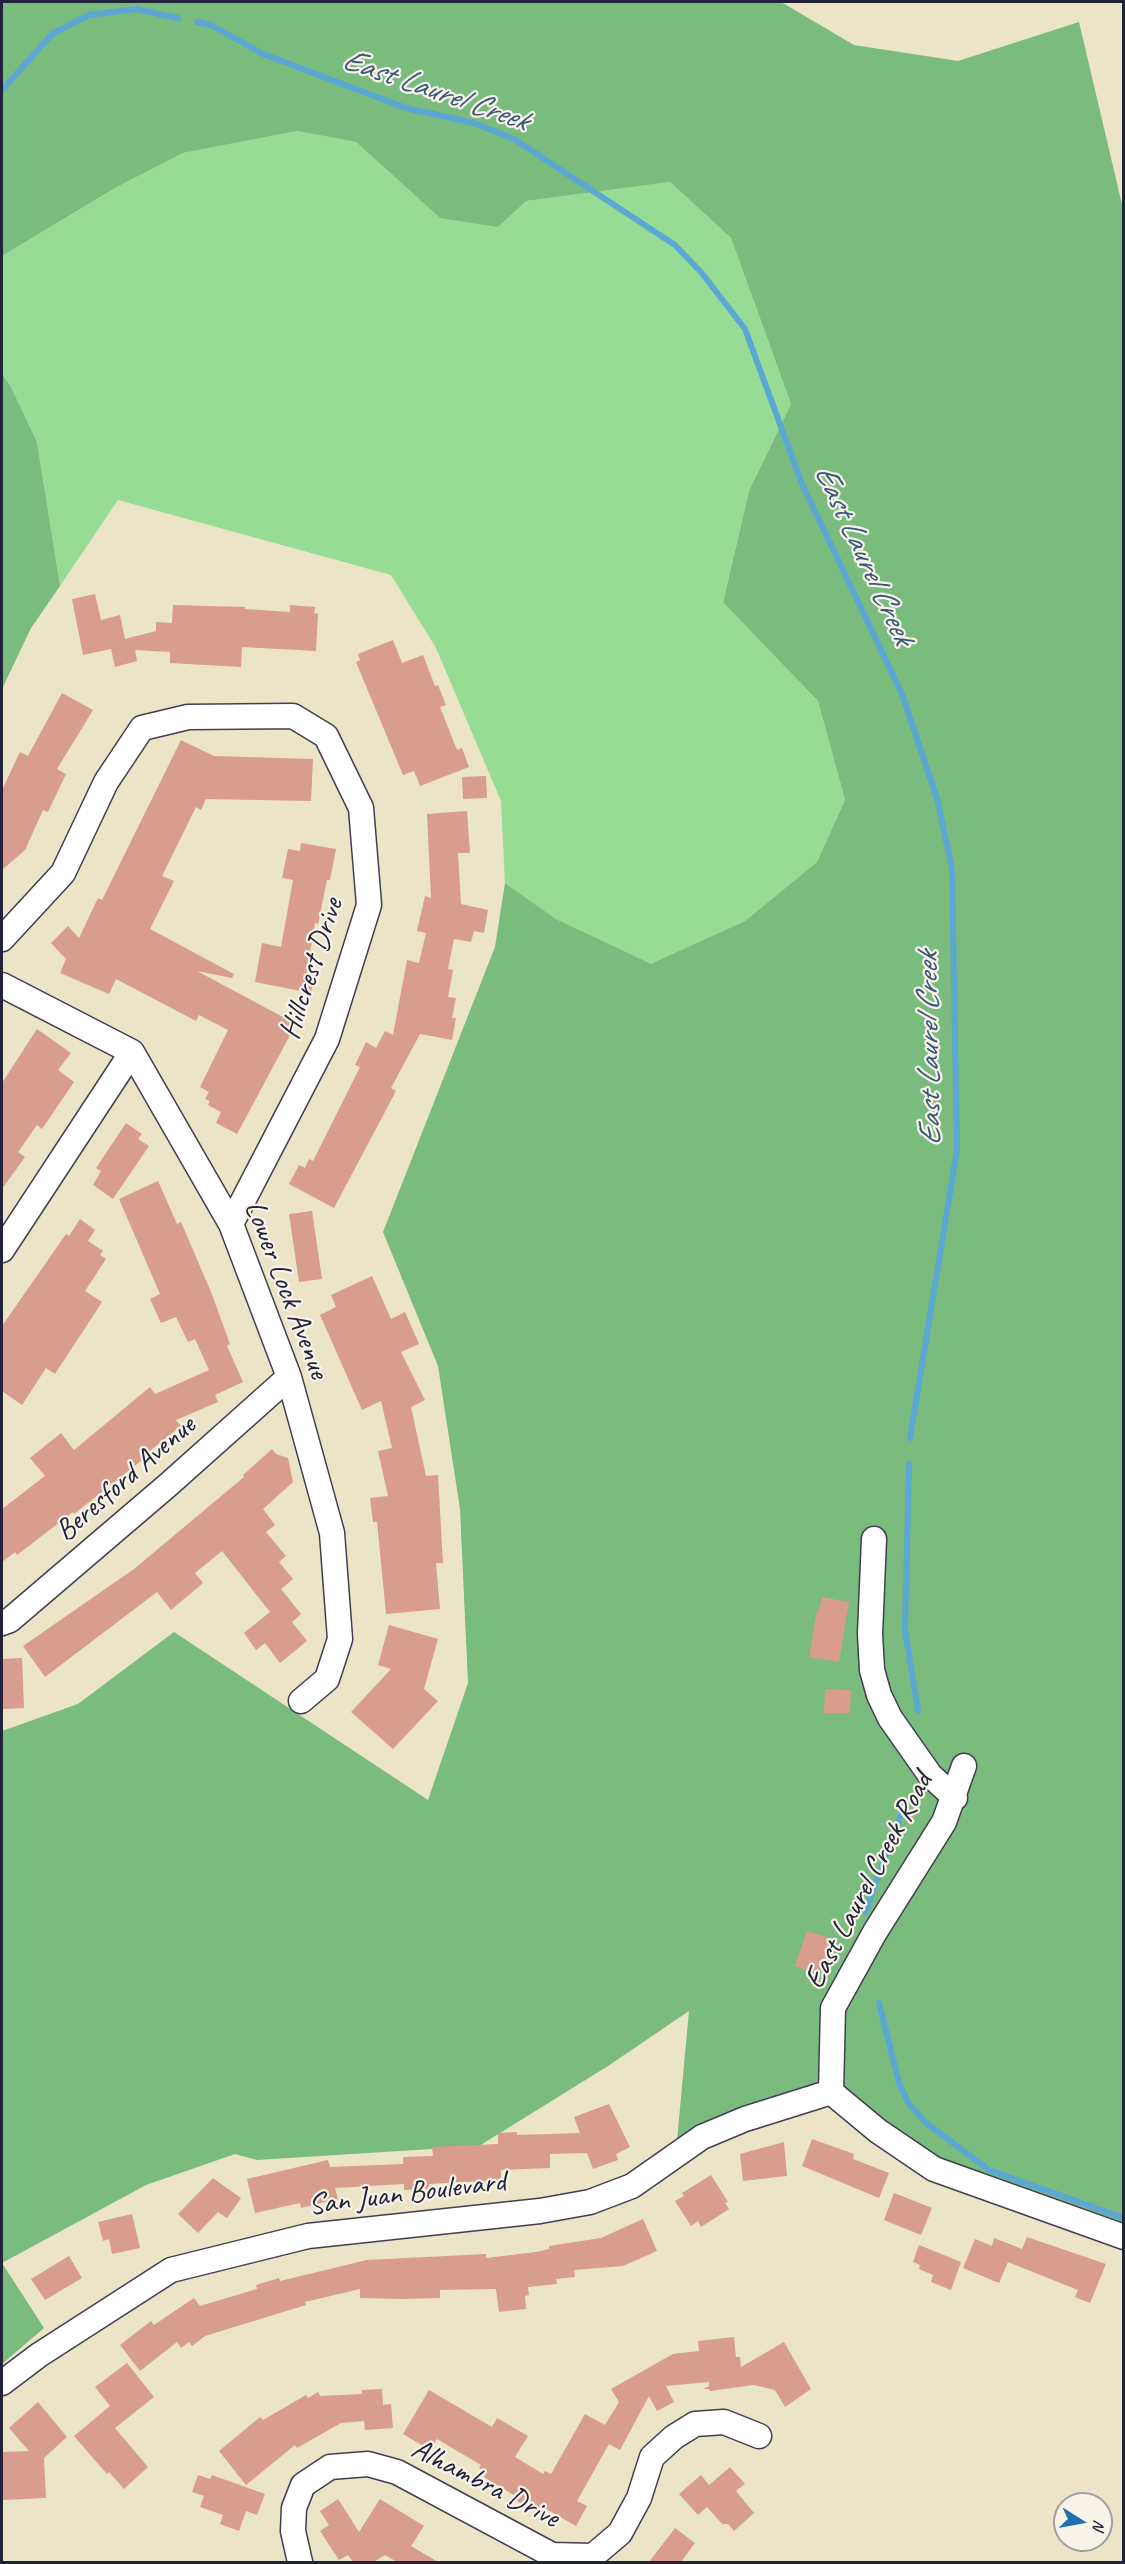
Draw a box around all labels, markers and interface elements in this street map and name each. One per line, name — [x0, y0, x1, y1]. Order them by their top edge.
water label: East Laurel Creek — [337, 41, 533, 141]
water label: East Laurel Creek — [805, 459, 921, 651]
street label: Hillcrest Drive — [272, 894, 352, 1044]
water label: East Laurel Creek — [909, 952, 951, 1146]
street label: Lower Lock Avenue — [236, 1196, 336, 1384]
street label: Beresford Avenue — [48, 1408, 204, 1550]
street label: East Laurel Creek Road — [797, 1767, 941, 1995]
street label: San Juan Boulevard — [306, 2164, 508, 2224]
street label: Alhambra Drive — [405, 2431, 565, 2537]
north arrow — [1053, 2492, 1113, 2552]
text: N — [1088, 2518, 1109, 2532]

